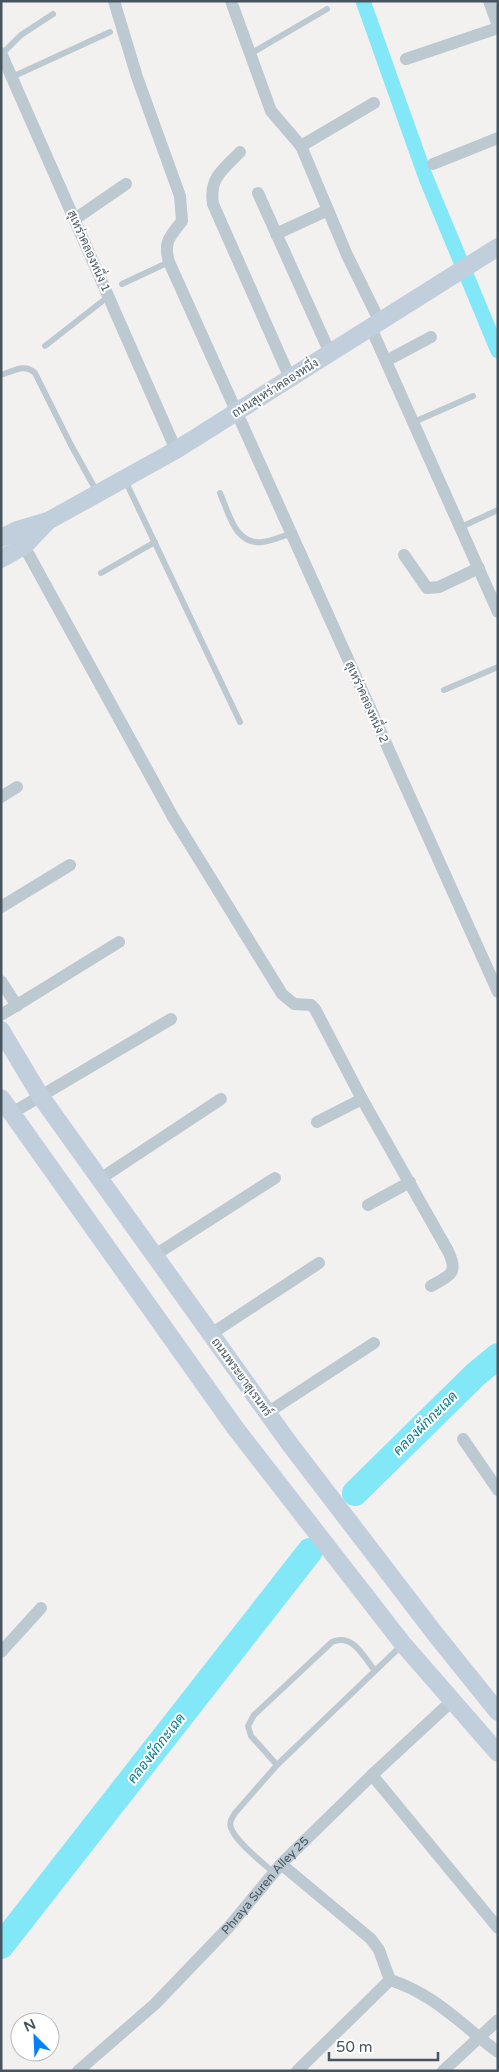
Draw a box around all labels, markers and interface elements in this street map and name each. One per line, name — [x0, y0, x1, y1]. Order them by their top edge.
street label: สุเหร่าคลองหนึ่ง 1 — [63, 206, 117, 295]
street label: ถนนสุเหร่าคลองหนึ่ง — [227, 352, 322, 422]
street label: สุเหร่าคลองหนึ่ง 2 — [341, 657, 395, 746]
street label: ถนนพระยาสุเรนทร์ — [207, 1334, 276, 1420]
water label: คลองผักกะเฉด — [390, 1388, 461, 1459]
water label: คลองผักกะเฉด — [124, 1710, 189, 1787]
street label: Phraya Suren Alley 25 — [219, 1834, 312, 1937]
north arrow — [10, 2012, 60, 2062]
text: N — [21, 2016, 39, 2036]
scale bar — [329, 2030, 438, 2062]
text: 50 m — [336, 2038, 373, 2056]

